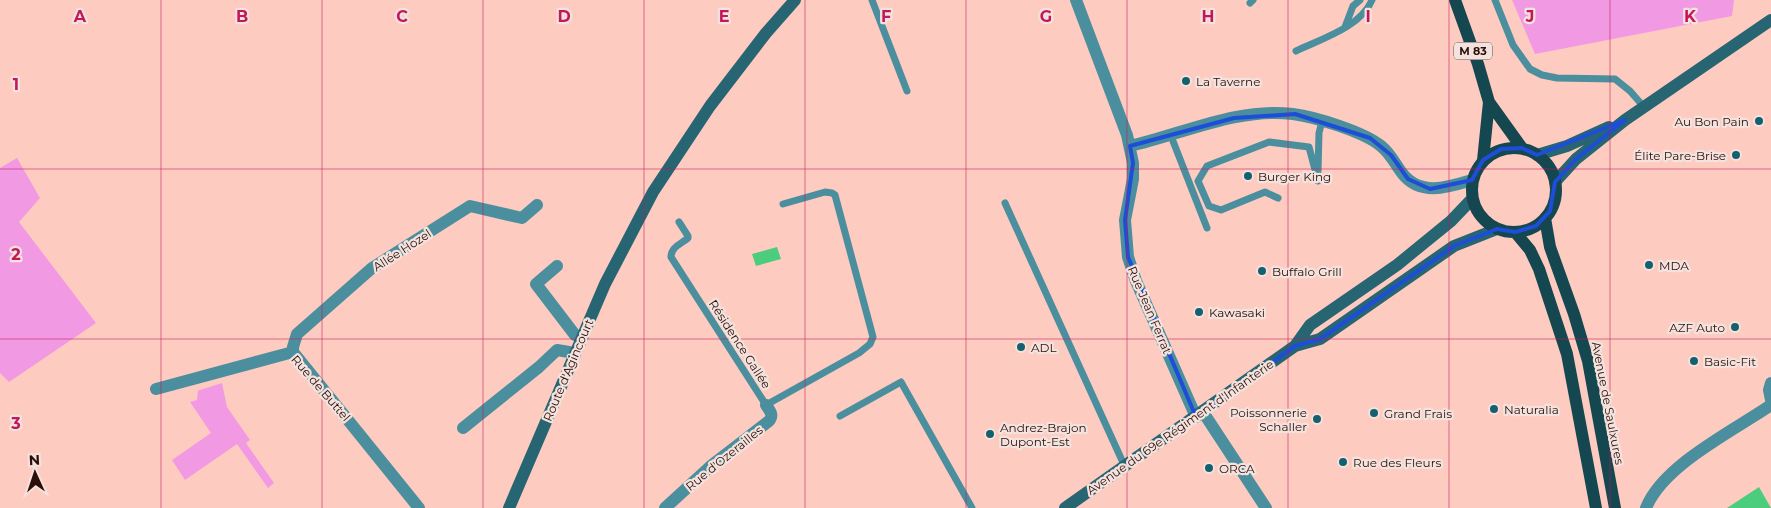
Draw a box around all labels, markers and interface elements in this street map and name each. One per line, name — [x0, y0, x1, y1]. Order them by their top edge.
text: A — [73, 7, 87, 26]
text: B — [236, 7, 248, 26]
text: C — [396, 7, 408, 26]
text: D — [557, 7, 571, 26]
text: E — [719, 7, 729, 26]
text: F — [881, 7, 891, 26]
text: G — [1040, 7, 1052, 26]
text: H — [1202, 7, 1214, 26]
text: I — [1365, 7, 1371, 26]
text: J — [1525, 7, 1534, 26]
text: K — [1684, 7, 1697, 26]
road number: M 83 — [1454, 42, 1492, 59]
place label: La Taverne — [1196, 74, 1260, 89]
text: 1 — [13, 75, 19, 94]
marker: La Taverne — [1180, 75, 1192, 87]
place label: Au Bon Pain — [1675, 114, 1749, 129]
marker: Au Bon Pain — [1753, 115, 1765, 127]
place label: Élite Pare-Brise — [1634, 148, 1726, 163]
marker: Élite Pare-Brise — [1730, 149, 1742, 161]
place label: Burger King — [1258, 169, 1331, 184]
marker: Burger King — [1242, 170, 1254, 182]
street label: Allée Hozel — [370, 226, 434, 274]
text: 2 — [11, 245, 21, 264]
place label: MDA — [1659, 258, 1689, 273]
marker: MDA — [1643, 259, 1655, 271]
street label: Rue Jean Ferrat — [1125, 264, 1175, 356]
place label: Buffalo Grill — [1272, 264, 1342, 279]
marker: Buffalo Grill — [1256, 265, 1268, 277]
street label: Résidence Gallée — [706, 297, 774, 391]
place label: Kawasaki — [1209, 305, 1265, 320]
marker: Kawasaki — [1193, 306, 1205, 318]
street label: Route d'Agincourt — [540, 317, 596, 423]
place label: AZF Auto — [1669, 320, 1725, 335]
marker: AZF Auto — [1729, 321, 1741, 333]
place label: ADL — [1031, 340, 1057, 355]
street label: Avenue de Saulxures — [1589, 340, 1627, 466]
marker: ADL — [1015, 341, 1027, 353]
street label: Rue de Buttel — [288, 352, 354, 424]
place label: Basic-Fit — [1704, 354, 1756, 369]
marker: Basic-Fit — [1688, 355, 1700, 367]
street label: Avenue du 69e Régiment d'Infanterie — [1084, 356, 1276, 498]
place label: Naturalia — [1504, 402, 1559, 417]
marker: Naturalia — [1488, 403, 1500, 415]
place label: Poissonnerie Schaller — [1230, 405, 1307, 434]
place label: Grand Frais — [1384, 406, 1452, 421]
marker: Grand Frais — [1368, 407, 1380, 419]
marker: Poissonnerie Schaller — [1311, 413, 1323, 425]
text: 3 — [10, 414, 21, 433]
place label: Andrez-Brajon Dupont-Est — [1000, 420, 1087, 449]
street label: Rue d'Ozerailles — [682, 422, 766, 494]
marker: Andrez-Brajon Dupont-Est — [984, 428, 996, 440]
north arrow — [10, 448, 60, 498]
text: N — [28, 451, 40, 469]
place label: Rue des Fleurs — [1353, 455, 1441, 470]
marker: Rue des Fleurs — [1337, 456, 1349, 468]
place label: ORCA — [1219, 461, 1255, 476]
marker: ORCA — [1203, 462, 1215, 474]

